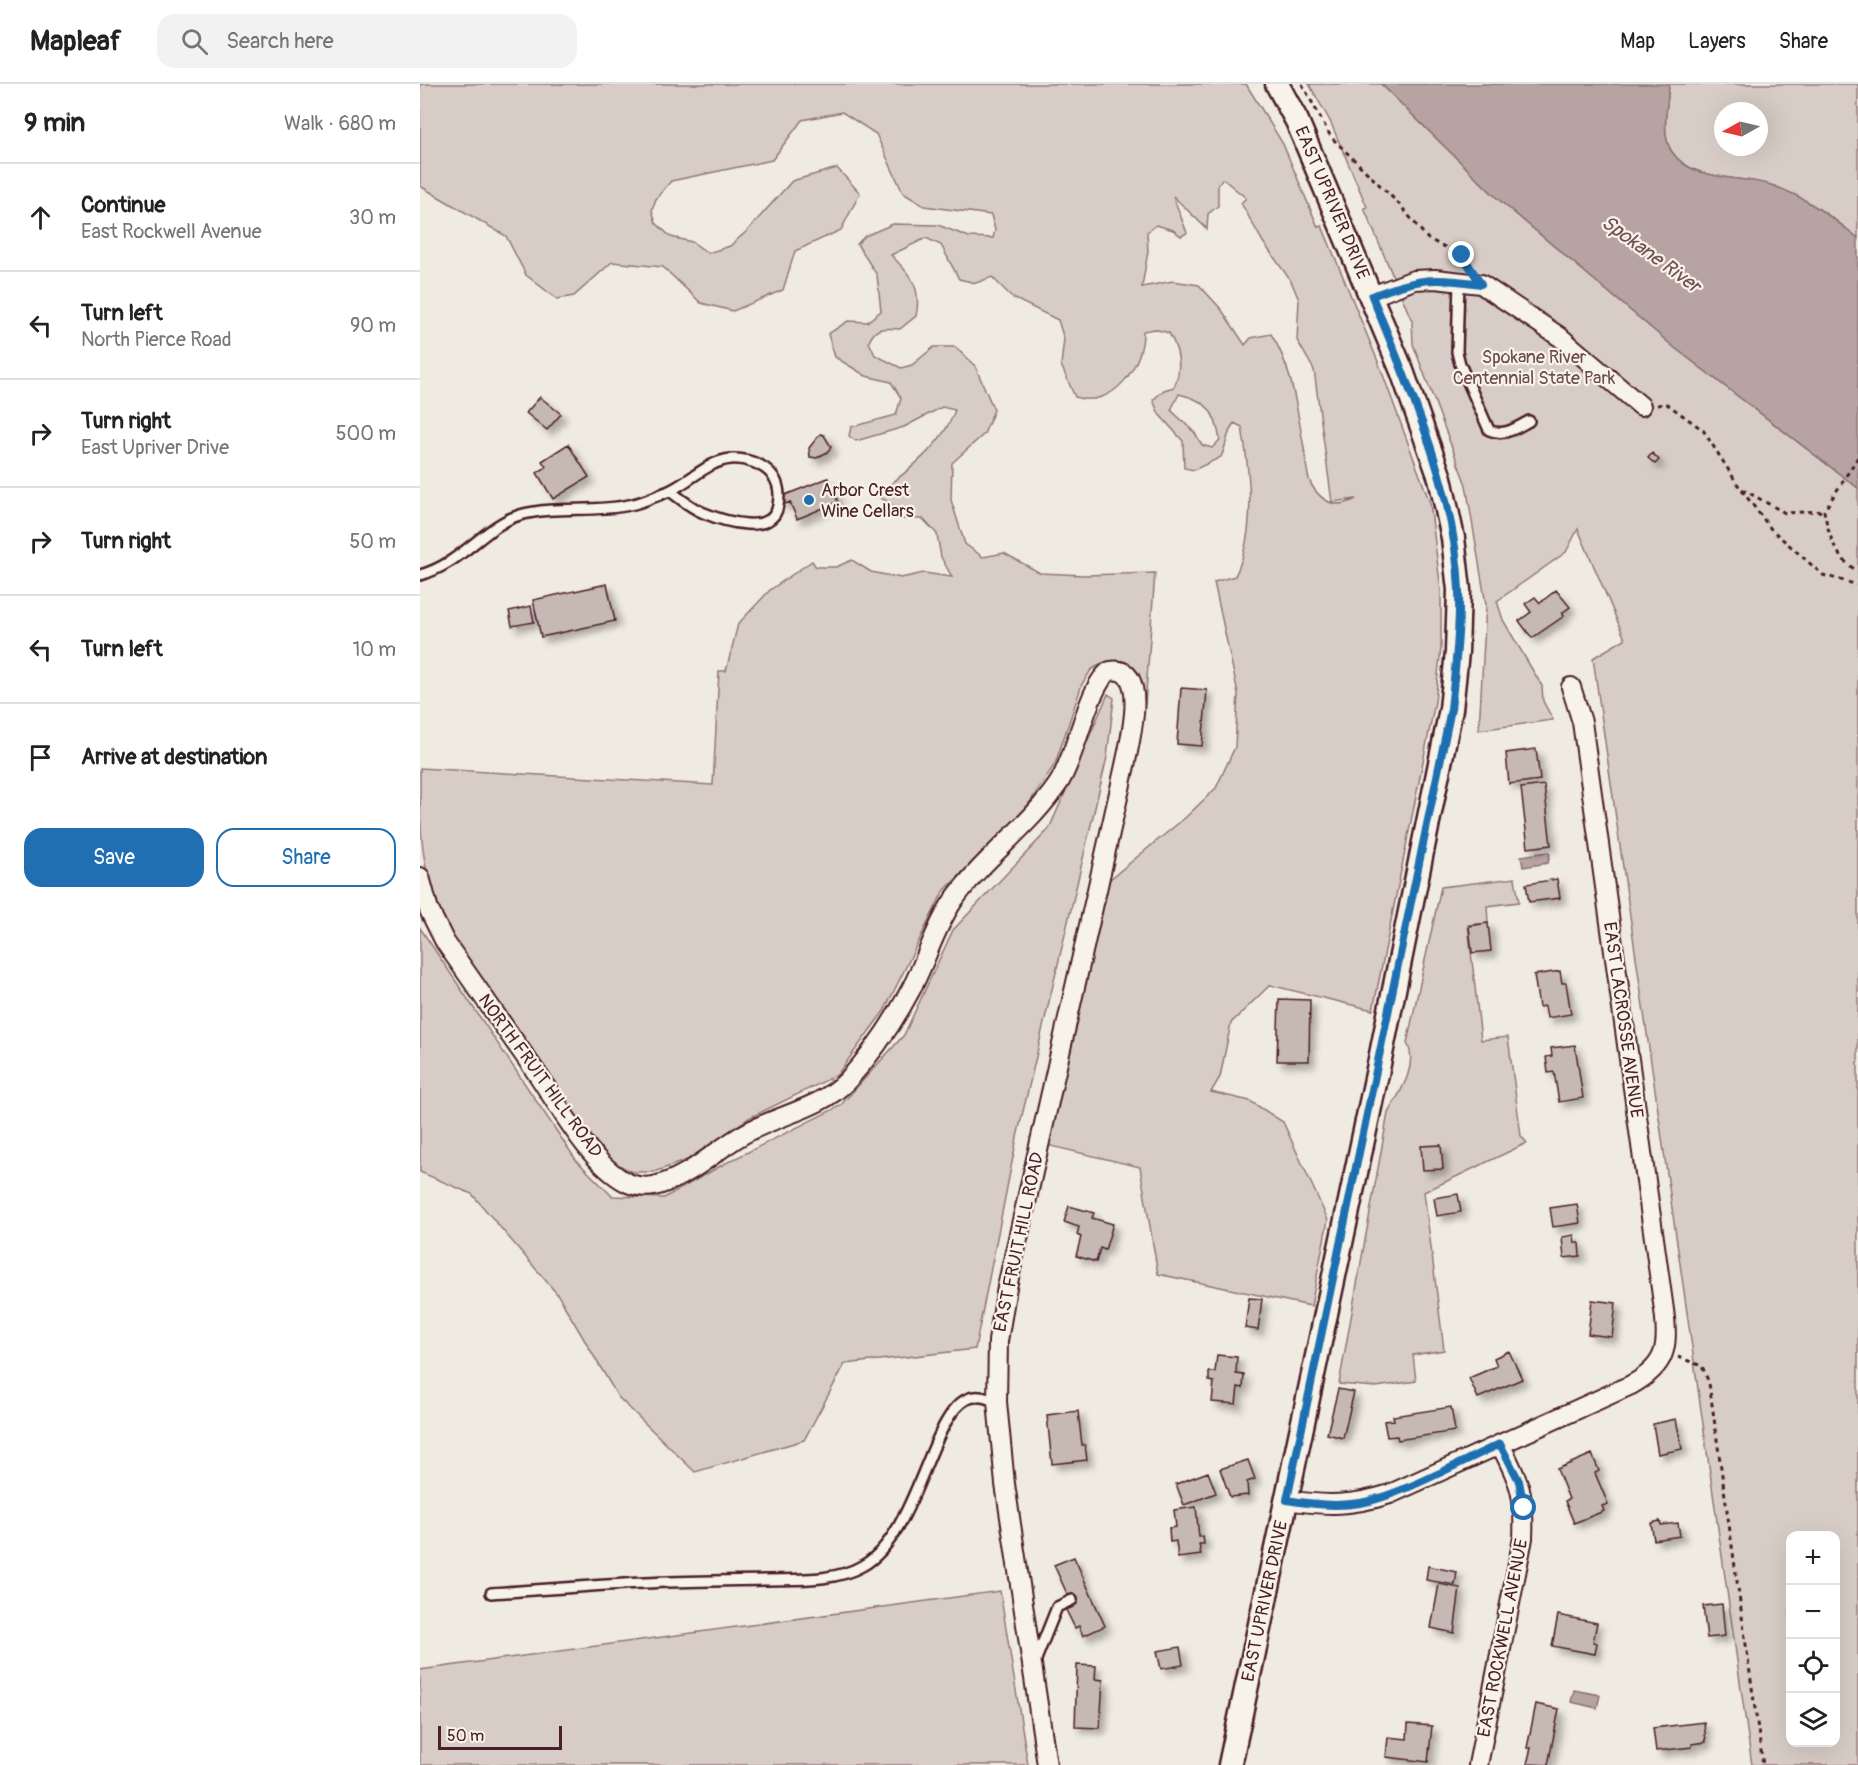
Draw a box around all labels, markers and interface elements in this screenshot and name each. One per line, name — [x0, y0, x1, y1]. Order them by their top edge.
search box — [157, 14, 577, 68]
text: Mapleaf — [30, 24, 121, 59]
icon: search — [178, 25, 211, 58]
text: Search here — [226, 27, 334, 55]
text: Map — [1620, 28, 1655, 55]
text: Layers — [1688, 28, 1746, 55]
text: Share — [1779, 28, 1828, 55]
north arrow — [1714, 102, 1768, 156]
text: 9 min — [24, 107, 85, 139]
text: Walk · 680 m — [284, 111, 396, 136]
street label: EAST UPRIVER DRIVE — [1289, 123, 1375, 283]
text: Continue — [81, 191, 165, 219]
icon: ahead — [24, 201, 57, 234]
text: 30 m — [349, 205, 396, 230]
water label: Spokane River — [1597, 210, 1708, 300]
text: East Rockwell Avenue — [81, 219, 262, 244]
route end — [1448, 241, 1474, 267]
text: Turn left — [81, 299, 163, 327]
icon: left — [24, 309, 57, 342]
text: 90 m — [350, 313, 396, 338]
text: North Pierce Road — [81, 327, 232, 352]
park label: Spokane River Centennial State Park — [1453, 346, 1616, 390]
text: Turn right — [81, 407, 171, 435]
icon: right — [24, 417, 57, 450]
text: 500 m — [336, 421, 396, 446]
text: East Upriver Drive — [81, 435, 229, 460]
place label: Arbor Crest Wine Cellars — [821, 479, 914, 523]
marker: Arbor Crest Wine Cellars — [802, 493, 816, 507]
icon: right — [24, 525, 57, 558]
text: Turn right — [81, 527, 171, 555]
text: 50 m — [349, 529, 396, 554]
icon: left — [24, 633, 57, 666]
text: Turn left — [81, 635, 163, 663]
text: 10 m — [352, 637, 396, 662]
icon: arrive — [24, 741, 57, 774]
text: Arrive at destination — [81, 743, 267, 771]
button: Save — [24, 828, 204, 887]
button: Share — [216, 828, 396, 887]
street label: EAST LACROSSE AVENUE — [1598, 920, 1648, 1120]
street label: NORTH FRUIT HILL ROAD — [473, 990, 607, 1162]
street label: EAST FRUIT HILL ROAD — [989, 1150, 1049, 1334]
route start — [1510, 1494, 1536, 1520]
street label: EAST UPRIVER DRIVE — [1237, 1518, 1293, 1684]
map controls — [1786, 1531, 1840, 1747]
button: + — [1786, 1531, 1840, 1585]
street label: EAST ROCKWELL AVENUE — [1472, 1537, 1534, 1739]
button: − — [1786, 1585, 1840, 1639]
button: locate — [1786, 1639, 1840, 1693]
button: layers — [1786, 1693, 1840, 1747]
scale bar — [438, 1723, 562, 1750]
text: 50 m — [447, 1726, 484, 1746]

